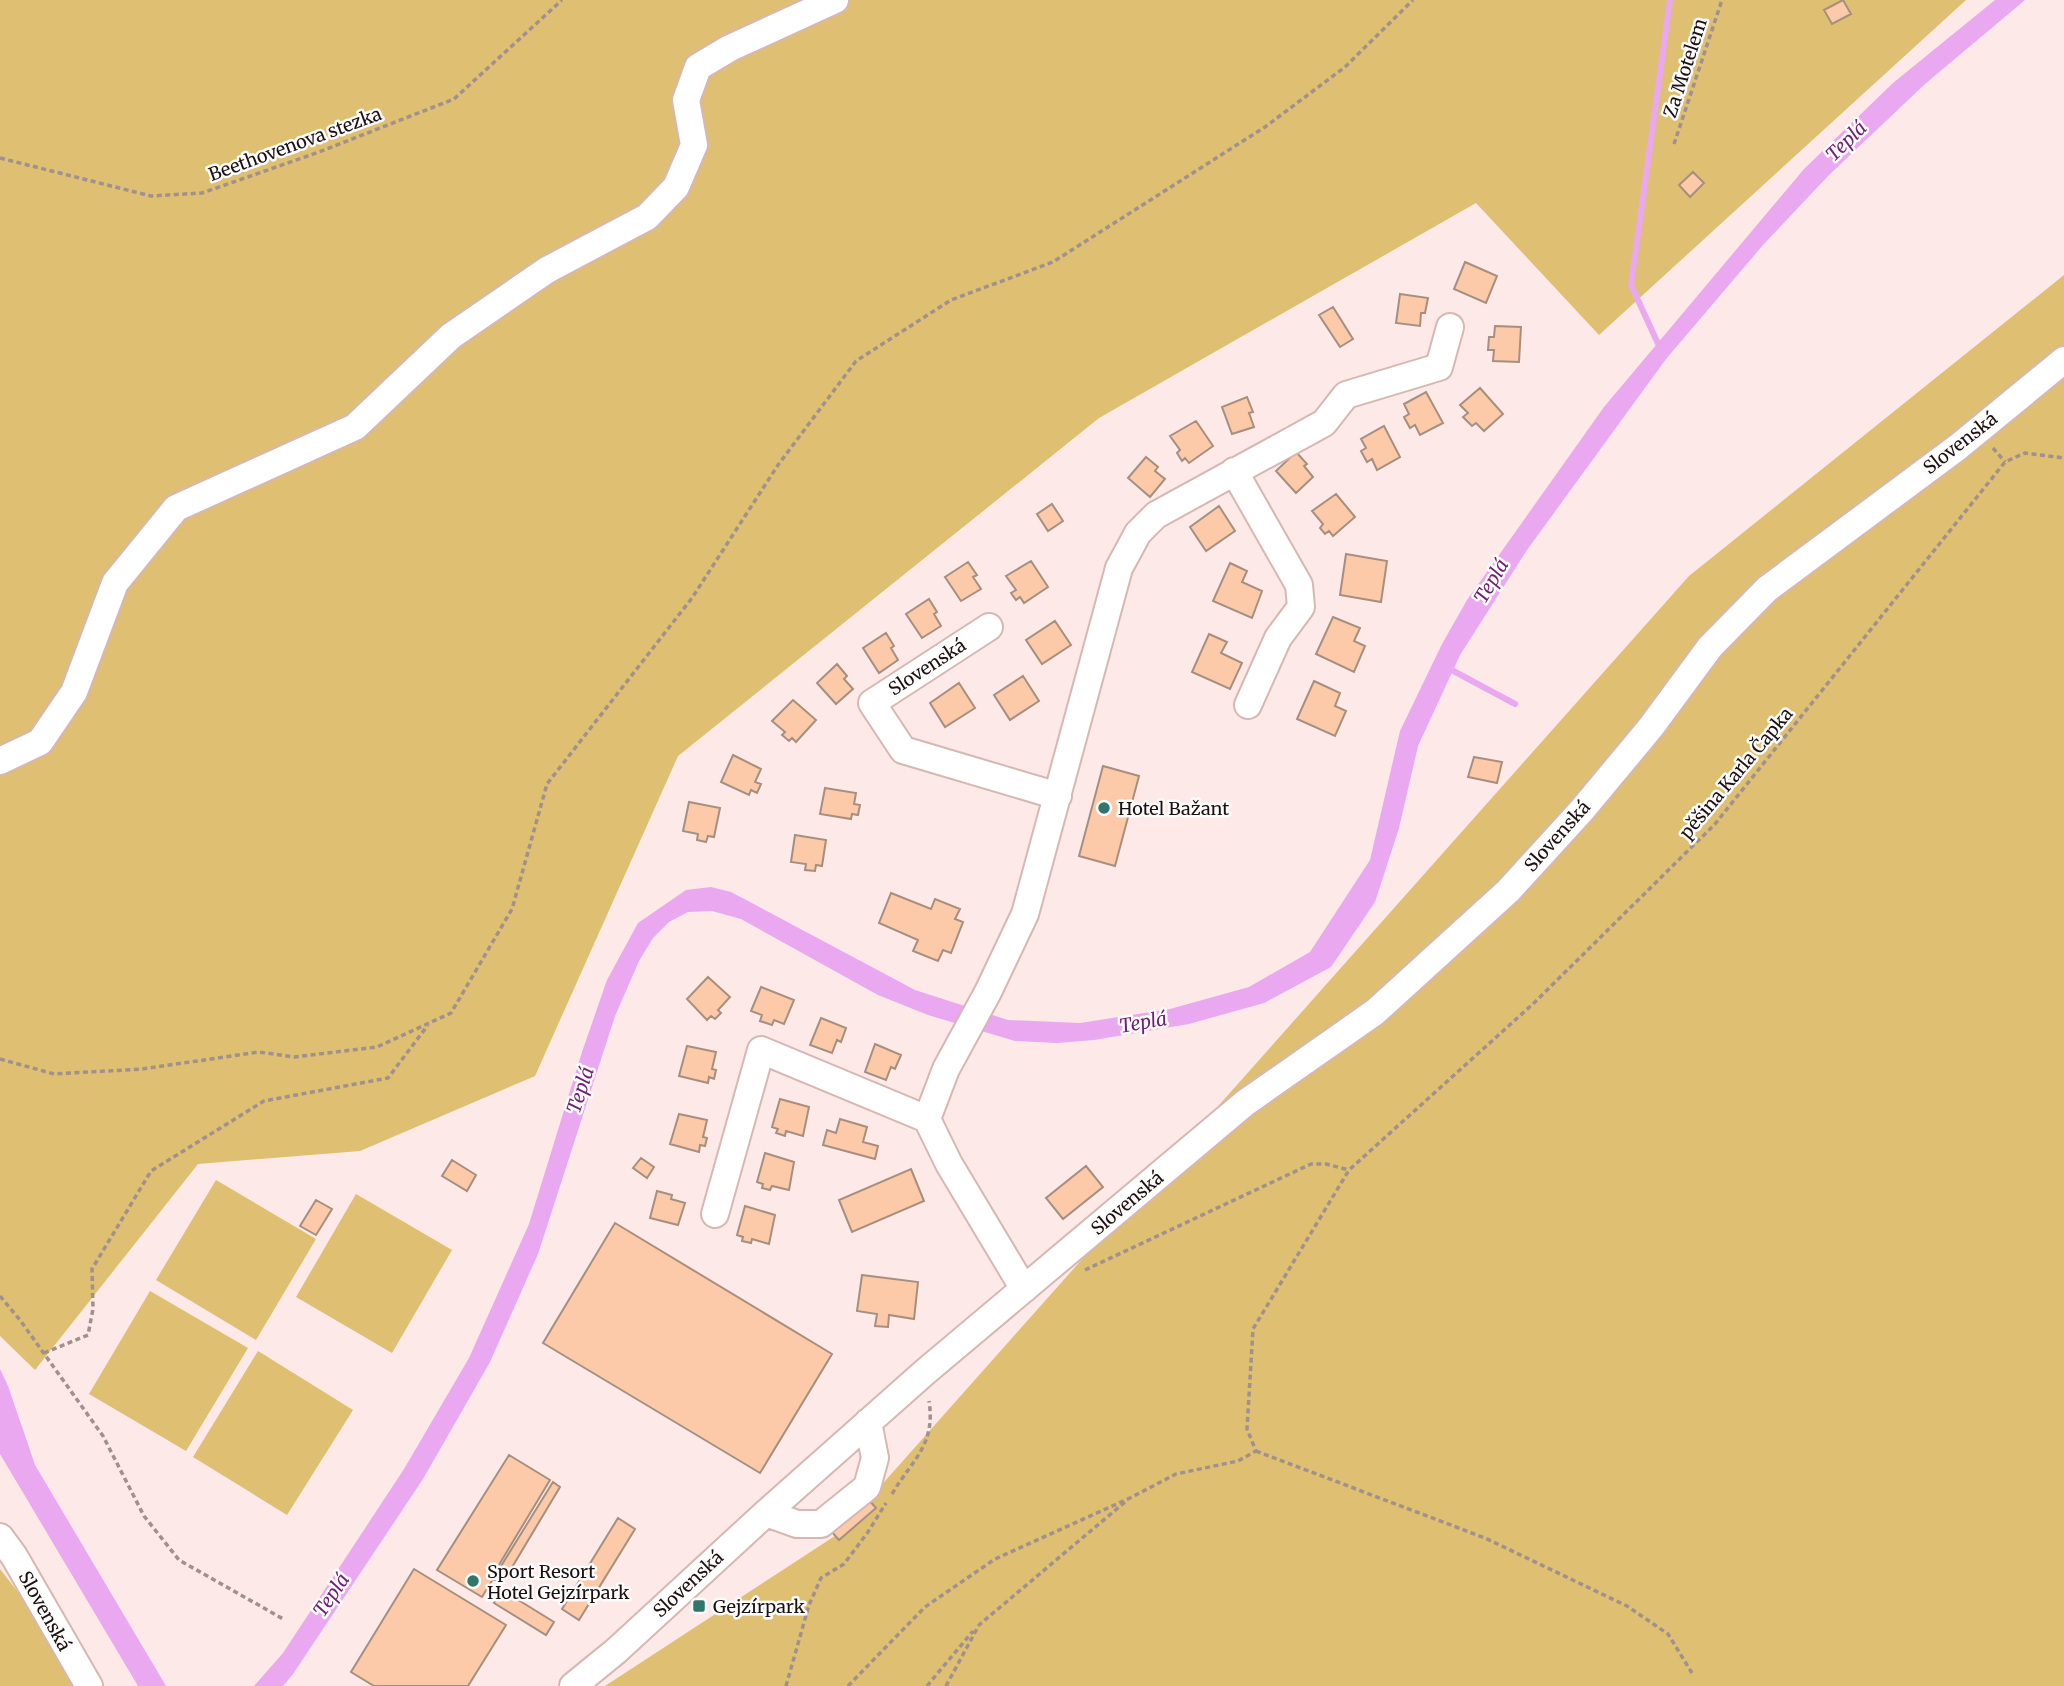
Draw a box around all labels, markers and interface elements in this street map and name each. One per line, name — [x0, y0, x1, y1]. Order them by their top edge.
street label: Za Motelem — [1658, 15, 1712, 120]
street label: Beethovenova stezka — [205, 102, 385, 186]
water label: Teplá — [1821, 116, 1871, 166]
street label: Slovenská — [1918, 407, 2002, 479]
water label: Teplá — [1468, 554, 1514, 608]
street label: Slovenská — [884, 633, 970, 700]
street label: pěšina Karla Čapka — [1674, 702, 1798, 843]
street label: Slovenská — [1519, 796, 1595, 876]
place label: Hotel Bažant — [1118, 797, 1229, 820]
marker: Hotel Bažant — [1096, 800, 1112, 816]
water label: Teplá — [1118, 1006, 1169, 1038]
water label: Teplá — [561, 1064, 599, 1116]
street label: Slovenská — [1086, 1166, 1168, 1240]
street label: Slovenská — [648, 1545, 728, 1622]
place label: Sport Resort Hotel Gejzírpark — [487, 1560, 630, 1604]
street label: Slovenská — [14, 1567, 76, 1655]
water label: Teplá — [308, 1569, 354, 1621]
marker: Sport Resort Hotel Gejzírpark — [465, 1573, 481, 1589]
place label: Gejzírpark — [713, 1595, 805, 1618]
marker: Gejzírpark — [691, 1598, 707, 1614]

